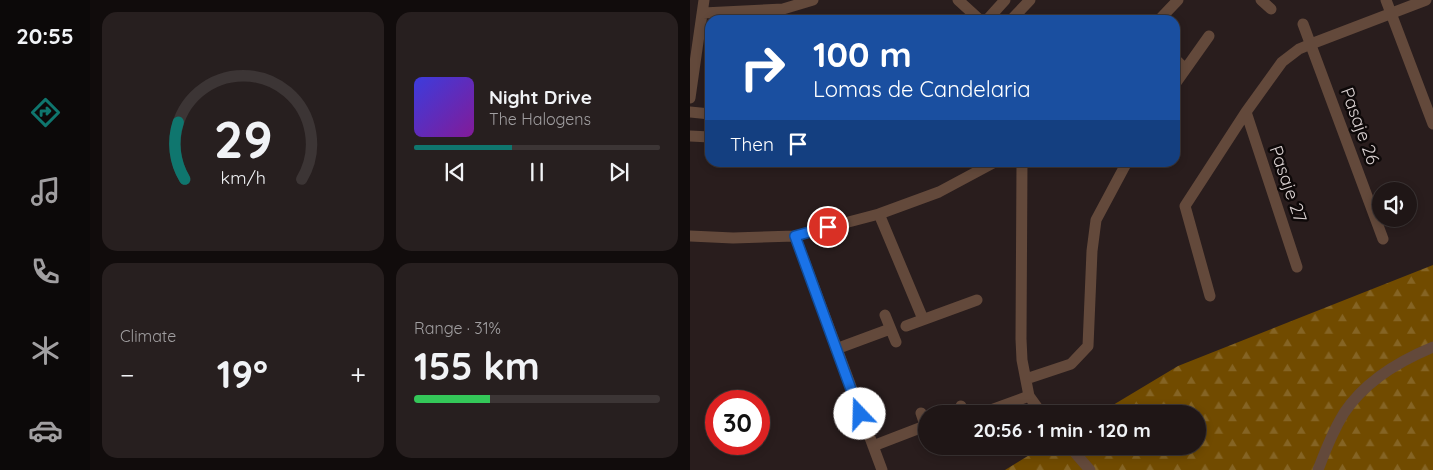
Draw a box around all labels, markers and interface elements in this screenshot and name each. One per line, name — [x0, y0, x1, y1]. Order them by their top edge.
text: 20:55 — [16, 22, 74, 50]
text: 100 m — [813, 32, 912, 76]
icon: right — [730, 35, 795, 100]
text: Lomas de Candelaria — [813, 75, 1031, 103]
street label: Pasaje 26 — [1336, 84, 1385, 168]
text: Night Drive — [489, 85, 592, 109]
icon: directions — [28, 95, 63, 130]
text: 29 — [213, 106, 273, 171]
text: The Halogens — [489, 109, 591, 129]
icon: arrive — [784, 130, 812, 158]
text: Then — [730, 132, 774, 156]
street label: Pasaje 27 — [1265, 142, 1312, 225]
icon: previous — [441, 158, 469, 186]
icon: pause — [523, 158, 551, 186]
icon: next — [605, 158, 633, 186]
text: km/h — [220, 166, 266, 188]
icon: music — [28, 174, 63, 209]
map controls — [1372, 182, 1417, 227]
button: sound — [1372, 182, 1417, 227]
pin — [807, 206, 849, 248]
icon: arrive — [814, 213, 842, 241]
icon: phone — [28, 254, 63, 289]
text: Range · 31% — [414, 318, 501, 338]
text: Climate — [120, 326, 176, 346]
icon: climate — [28, 333, 63, 368]
text: 155 km — [414, 342, 540, 390]
text: 19° — [217, 350, 268, 398]
text: − — [120, 357, 135, 392]
text: + — [350, 357, 366, 392]
position arrow — [833, 387, 885, 439]
speed limit sign: 30 — [705, 390, 770, 455]
icon: car — [28, 413, 63, 448]
text: 20:56 · 1 min · 120 m — [973, 418, 1151, 442]

